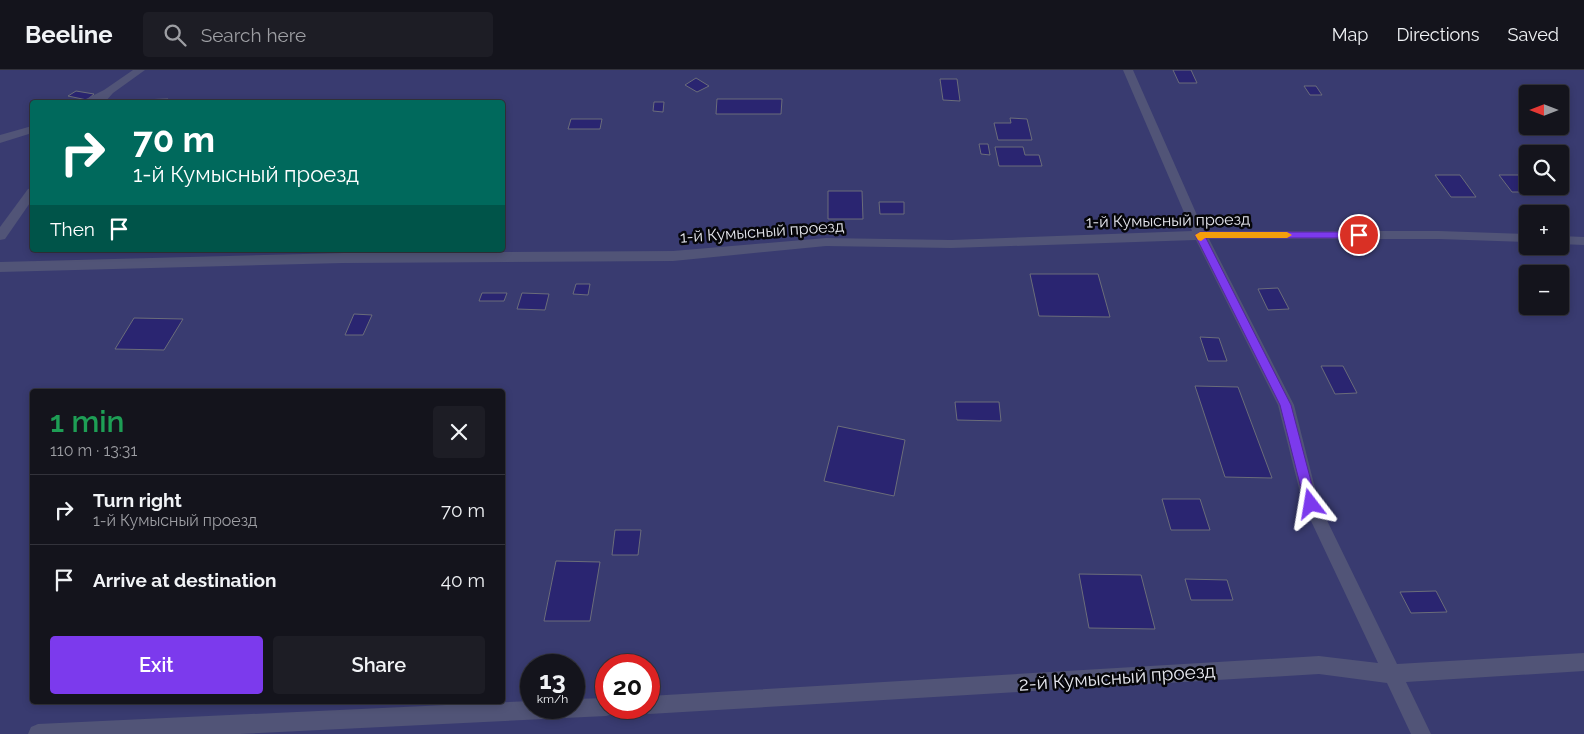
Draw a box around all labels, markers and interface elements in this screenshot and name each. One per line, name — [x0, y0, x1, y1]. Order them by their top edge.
search box — [143, 12, 493, 57]
text: Beeline — [25, 20, 113, 49]
icon: search — [161, 21, 189, 49]
text: Search here — [201, 24, 306, 46]
text: Map — [1332, 24, 1368, 45]
text: Directions — [1396, 24, 1480, 45]
text: Saved — [1508, 24, 1559, 45]
north arrow — [1519, 85, 1569, 135]
map controls — [1519, 85, 1569, 315]
text: 70 m — [133, 119, 215, 160]
icon: right — [50, 120, 115, 185]
button: search — [1519, 145, 1569, 195]
text: 1-й Кумысный проезд — [133, 161, 359, 187]
button: + — [1519, 205, 1569, 255]
street label: 1-й Кумысный проезд — [1086, 210, 1250, 231]
pin — [1338, 214, 1380, 256]
icon: arrive — [105, 215, 133, 243]
street label: 1-й Кумысный проезд — [679, 216, 845, 247]
text: Then — [50, 218, 95, 240]
icon: arrive — [1345, 221, 1373, 249]
button: − — [1519, 265, 1569, 315]
text: 1 min — [50, 404, 125, 439]
button: close — [433, 406, 485, 458]
text: 110 m · 13:31 — [50, 441, 137, 460]
position arrow — [1284, 477, 1336, 529]
text: Turn right — [93, 489, 182, 511]
icon: right — [50, 496, 78, 524]
text: 70 m — [441, 499, 485, 521]
text: 1-й Кумысный проезд — [93, 511, 257, 530]
icon: arrive — [50, 566, 78, 594]
text: Arrive at destination — [93, 569, 277, 591]
text: 40 m — [441, 569, 485, 591]
button: Exit — [50, 636, 263, 694]
button: Share — [273, 636, 485, 694]
speed limit sign: 20 — [595, 654, 660, 719]
street label: 2-й Кумысный проезд — [1018, 659, 1216, 695]
text: 13 — [539, 665, 566, 695]
text: km/h — [537, 692, 568, 706]

